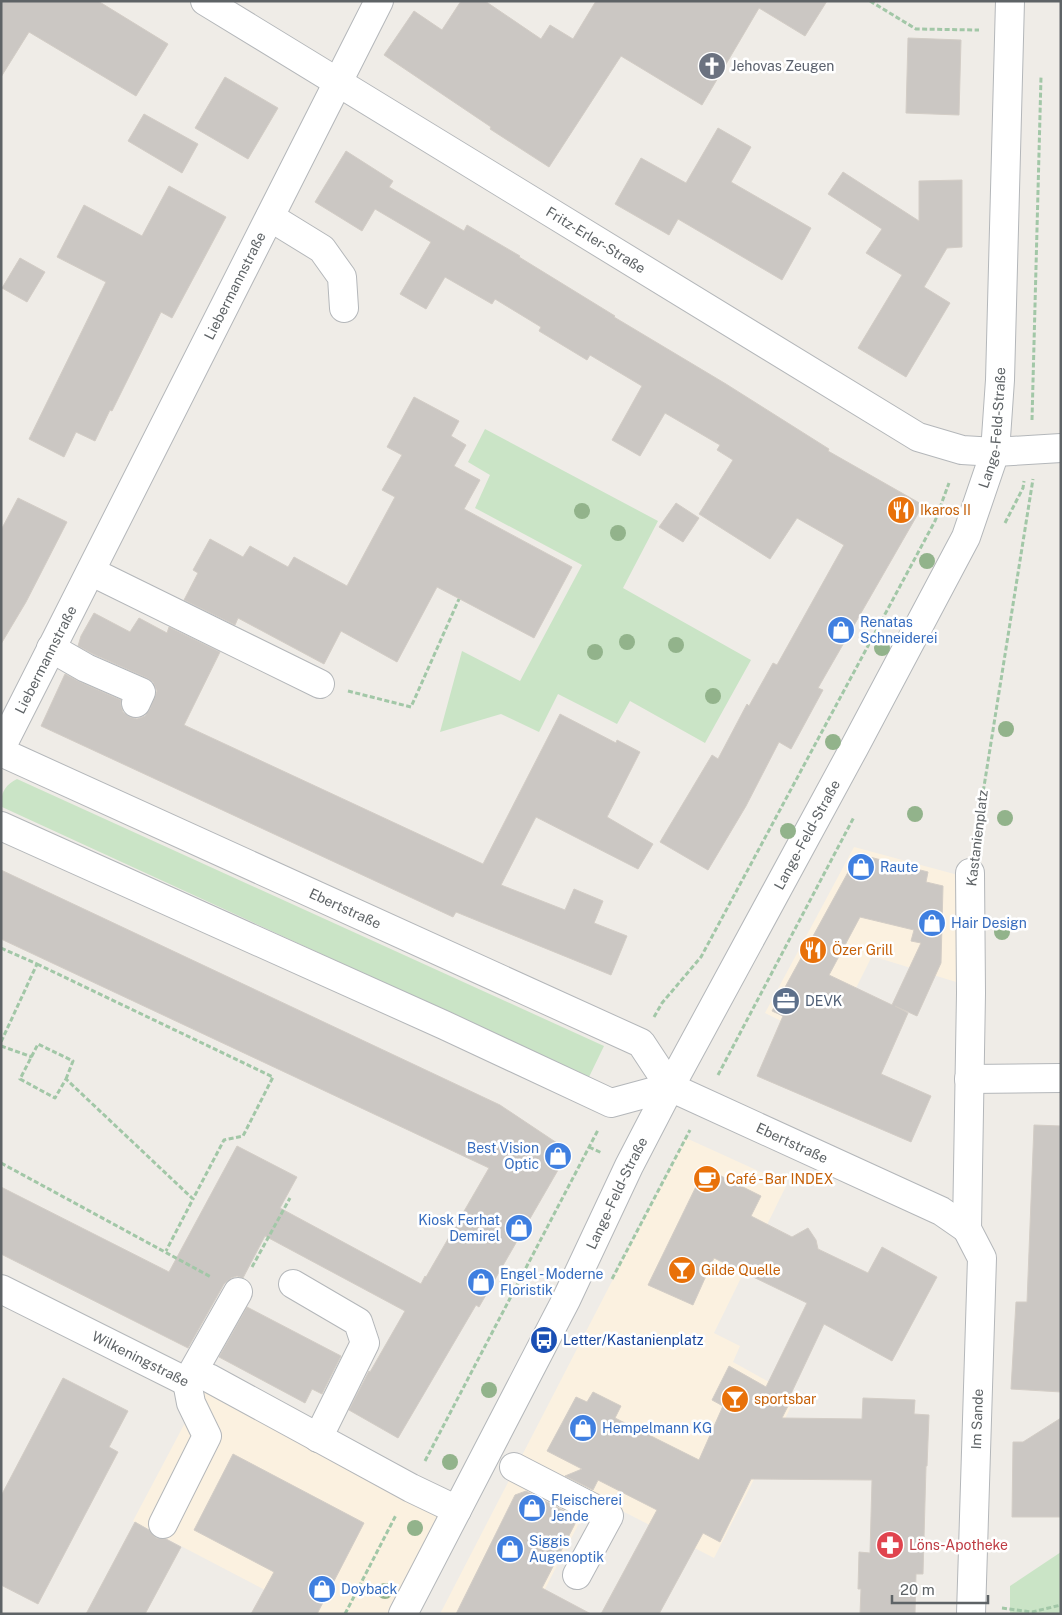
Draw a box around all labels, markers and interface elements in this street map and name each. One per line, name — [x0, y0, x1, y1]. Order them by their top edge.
church icon: Jehovas Zeugen — [697, 51, 727, 81]
place label: Jehovas Zeugen — [731, 58, 834, 74]
street label: Fritz-Erler-Straße — [543, 203, 648, 276]
street label: Liebermannstraße — [201, 229, 269, 342]
street label: Lange-Feld-Straße — [975, 367, 1008, 490]
restaurant icon: Ikaros II — [886, 495, 916, 525]
place label: Ikaros II — [920, 502, 971, 518]
street label: Liebermannstraße — [12, 603, 80, 716]
place label: Renatas Schneiderei — [860, 614, 937, 646]
shop icon: Renatas Schneiderei — [826, 615, 856, 645]
street label: Lange-Feld-Straße — [771, 777, 843, 892]
street label: Kastanienplatz — [963, 789, 991, 887]
shop icon: Raute — [846, 852, 876, 882]
place label: Raute — [880, 859, 918, 875]
street label: Ebertstraße — [307, 885, 384, 932]
shop icon: Hair Design — [917, 908, 947, 938]
place label: Hair Design — [951, 915, 1027, 931]
restaurant icon: Özer Grill — [798, 935, 828, 965]
place label: Özer Grill — [832, 940, 893, 958]
office icon: DEVK — [771, 986, 801, 1016]
place label: DEVK — [805, 993, 843, 1009]
street label: Ebertstraße — [754, 1120, 831, 1166]
street label: Lange-Feld-Straße — [583, 1134, 651, 1252]
place label: Best Vision Optic — [467, 1140, 539, 1172]
shop icon: Best Vision Optic — [543, 1141, 573, 1171]
cafe icon: Café - Bar INDEX — [692, 1164, 722, 1194]
place label: Café - Bar INDEX — [726, 1171, 834, 1187]
place label: Kiosk Ferhat Demirel — [418, 1212, 500, 1244]
shop icon: Kiosk Ferhat Demirel — [504, 1213, 534, 1243]
bar icon: Gilde Quelle — [667, 1255, 697, 1285]
place label: Gilde Quelle — [701, 1262, 781, 1278]
place label: Engel - Moderne Floristik — [500, 1266, 604, 1298]
shop icon: Engel - Moderne Floristik — [466, 1267, 496, 1297]
bus stop icon: Letter/Kastanienplatz — [529, 1325, 559, 1355]
street label: Wilkeningstraße — [89, 1328, 192, 1390]
place label: Letter/Kastanienplatz — [563, 1332, 704, 1348]
bar icon: sportsbar — [720, 1384, 750, 1414]
street label: Im Sande — [968, 1388, 986, 1450]
place label: sportsbar — [754, 1391, 817, 1407]
shop icon: Hempelmann KG — [568, 1413, 598, 1443]
place label: Hempelmann KG — [602, 1420, 712, 1436]
place label: Fleischerei Jende — [551, 1492, 622, 1524]
shop icon: Fleischerei Jende — [517, 1493, 547, 1523]
pharmacy icon: Löns-Apotheke — [875, 1530, 905, 1560]
place label: Siggis Augenoptik — [529, 1533, 604, 1565]
shop icon: Siggis Augenoptik — [495, 1534, 525, 1564]
place label: Löns-Apotheke — [909, 1537, 1008, 1553]
scale bar — [892, 1572, 988, 1604]
shop icon: Doyback — [307, 1574, 337, 1604]
place label: Doyback — [341, 1581, 398, 1597]
text: 20 m — [900, 1581, 935, 1598]

